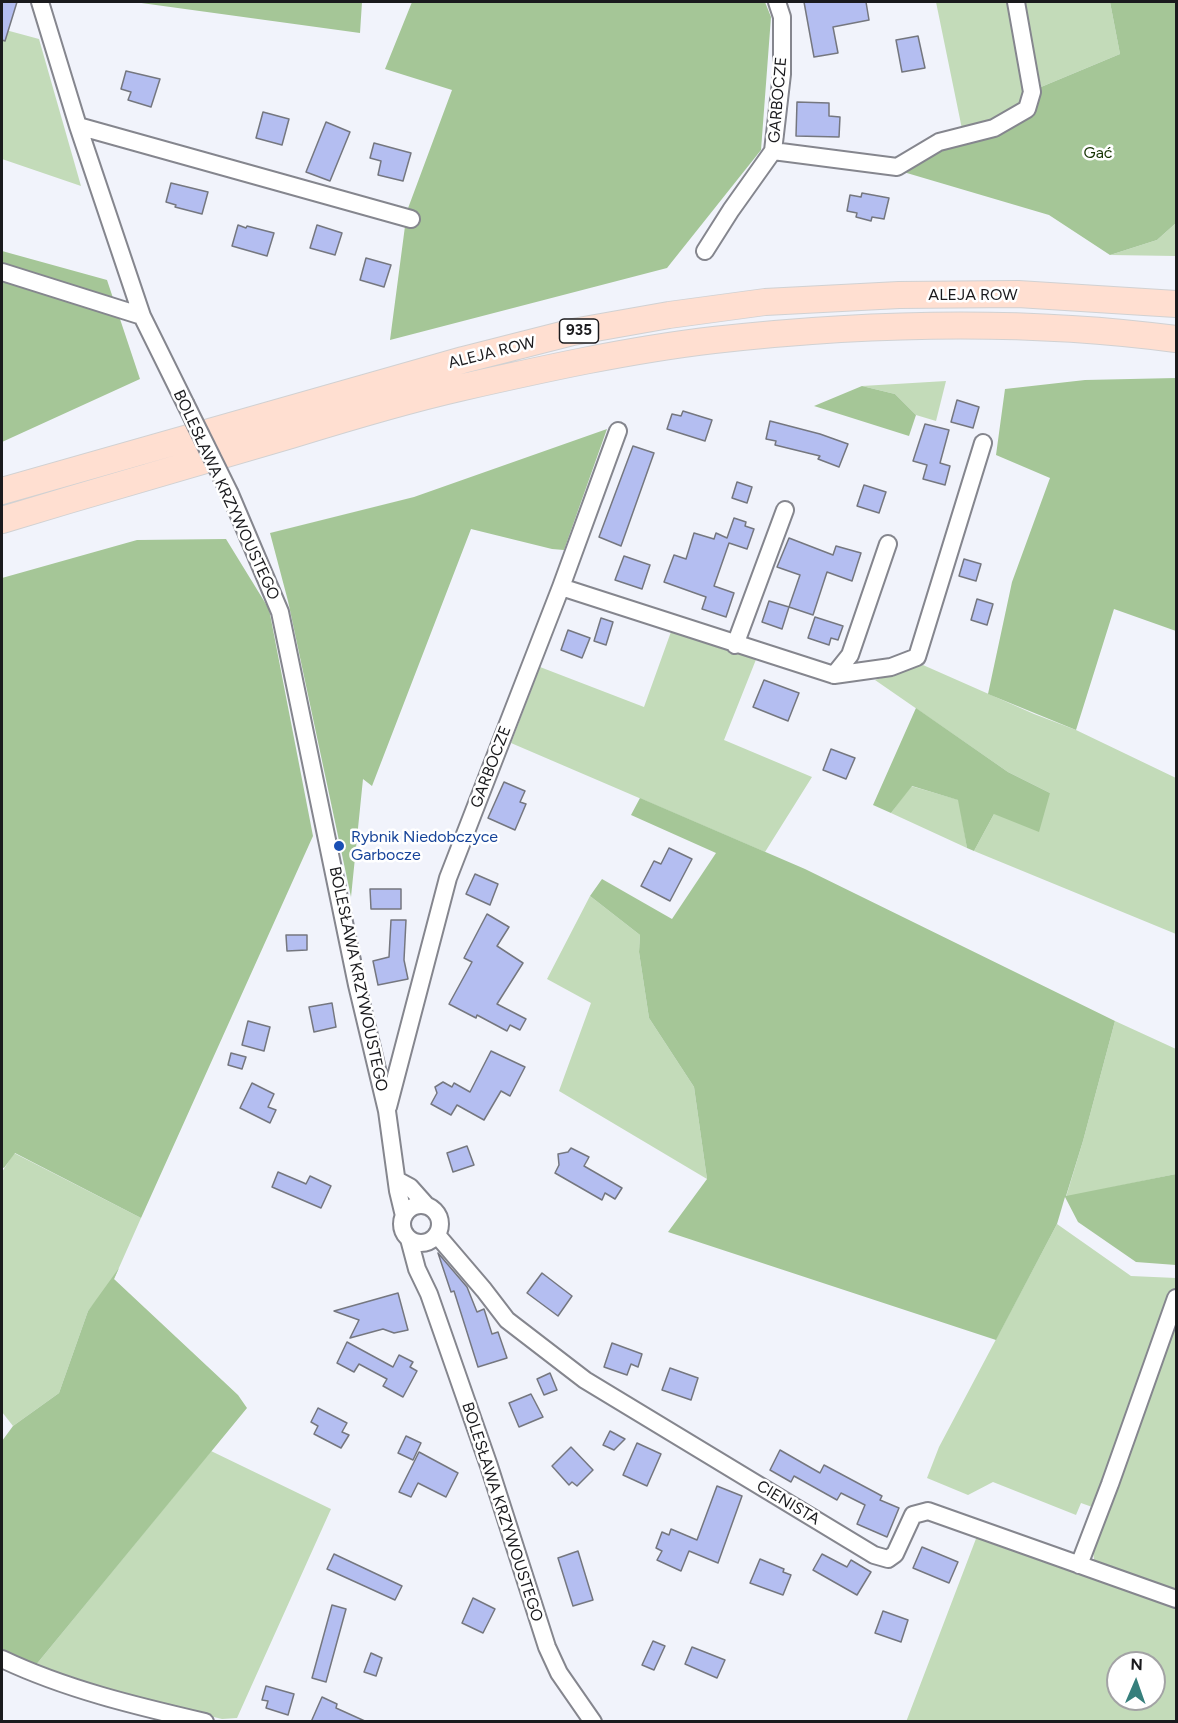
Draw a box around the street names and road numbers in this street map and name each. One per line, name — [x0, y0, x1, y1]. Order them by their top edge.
street label: GARBOCZE — [765, 56, 791, 144]
street label: ALEJA ROW — [928, 285, 1018, 305]
road number: 935 — [560, 319, 598, 343]
street label: ALEJA ROW — [446, 333, 538, 373]
street label: BOLESŁAWA KRZYWOUSTEGO — [169, 387, 283, 603]
street label: GARBOCZE — [467, 723, 515, 811]
street label: BOLESŁAWA KRZYWOUSTEGO — [325, 865, 391, 1093]
street label: BOLESŁAWA KRZYWOUSTEGO — [457, 1400, 547, 1624]
street label: CIENISTA — [753, 1477, 823, 1529]

